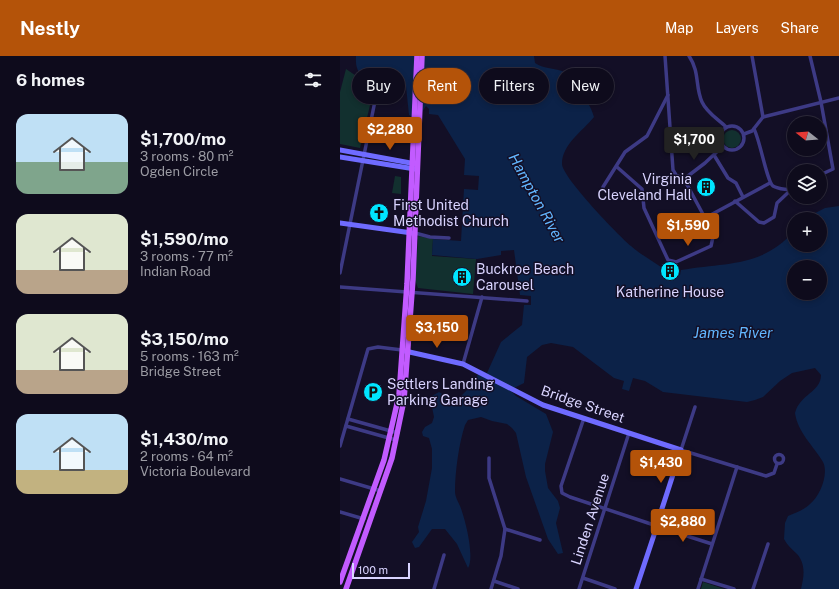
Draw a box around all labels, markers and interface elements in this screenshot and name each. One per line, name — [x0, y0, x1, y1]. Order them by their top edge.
text: Nestly — [20, 17, 80, 39]
text: Map — [665, 20, 693, 36]
text: Layers — [715, 20, 759, 36]
text: Share — [781, 20, 819, 36]
chip: Buy — [352, 68, 405, 104]
chip: Rent — [413, 68, 471, 104]
chip: Filters — [479, 68, 549, 104]
chip: New — [557, 68, 614, 104]
icon: filters — [302, 69, 324, 91]
text: 6 homes — [16, 70, 85, 90]
north arrow — [787, 116, 827, 156]
map controls — [787, 116, 827, 300]
pin: $2,280 — [357, 117, 423, 151]
text: $2,280 — [367, 122, 413, 137]
pin: $1,700 — [661, 127, 727, 161]
text: $1,700/mo — [140, 129, 226, 149]
icon: home — [48, 130, 96, 178]
text: $1,700 — [673, 132, 715, 147]
text: 3 rooms · 80 m² — [140, 149, 233, 164]
water label: Hampton River — [505, 150, 569, 246]
text: Ogden Circle — [140, 164, 218, 179]
button: layers — [787, 164, 827, 204]
place label: Virginia Cleveland Hall — [597, 171, 692, 203]
building icon: Virginia Cleveland Hall — [695, 176, 717, 198]
place label: First United Methodist Church — [393, 197, 509, 229]
church icon: First United Methodist Church — [368, 202, 390, 224]
button: + — [787, 212, 827, 252]
pin: $1,590 — [655, 213, 721, 247]
text: $1,590 — [666, 218, 710, 233]
text: $1,590/mo — [140, 229, 229, 249]
icon: home — [48, 230, 96, 278]
text: 3 rooms · 77 m² — [140, 249, 233, 264]
building icon: Katherine House — [659, 260, 681, 282]
button: − — [787, 260, 827, 300]
place label: Buckroe Beach Carousel — [476, 261, 574, 293]
text: Indian Road — [140, 264, 211, 279]
building icon: Buckroe Beach Carousel — [451, 266, 473, 288]
place label: Katherine House — [616, 284, 724, 300]
pin: $3,150 — [404, 315, 470, 349]
text: $3,150 — [415, 320, 459, 335]
water label: James River — [693, 324, 773, 341]
text: $3,150/mo — [140, 329, 229, 349]
icon: home — [48, 330, 96, 378]
text: 5 rooms · 163 m² — [140, 349, 239, 364]
text: Bridge Street — [140, 364, 221, 379]
place label: Settlers Landing Parking Garage — [387, 376, 495, 408]
parking icon: Settlers Landing Parking Garage — [362, 381, 384, 403]
street label: Bridge Street — [539, 382, 627, 426]
text: $1,430/mo — [140, 429, 228, 449]
icon: home — [48, 430, 96, 478]
text: 2 rooms · 64 m² — [140, 449, 233, 464]
pin: $1,430 — [628, 450, 694, 484]
text: $1,430 — [639, 455, 683, 470]
text: Victoria Boulevard — [140, 464, 251, 479]
street label: Linden Avenue — [568, 471, 612, 567]
pin: $2,880 — [650, 509, 716, 543]
text: $2,880 — [660, 514, 706, 529]
scale bar — [352, 561, 410, 580]
text: 100 m — [358, 564, 388, 576]

